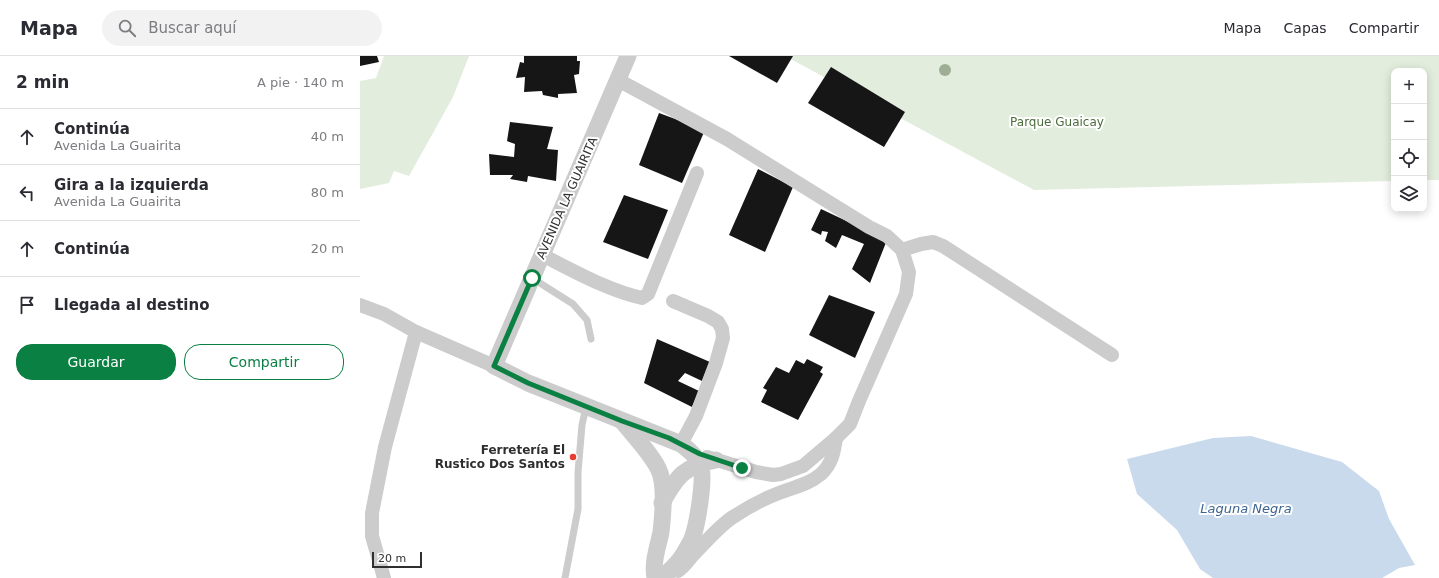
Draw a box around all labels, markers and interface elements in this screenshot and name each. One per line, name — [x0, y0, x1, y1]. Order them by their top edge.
search box — [102, 10, 382, 46]
text: Mapa — [20, 17, 78, 39]
icon: search — [116, 17, 138, 39]
text: Buscar aquí — [148, 19, 237, 37]
text: Mapa — [1223, 20, 1262, 36]
text: Capas — [1284, 20, 1327, 36]
text: Compartir — [1349, 20, 1419, 36]
map controls — [1391, 68, 1427, 212]
button: + — [1391, 68, 1427, 104]
text: 2 min — [16, 72, 69, 92]
text: A pie · 140 m — [257, 75, 344, 90]
button: − — [1391, 104, 1427, 140]
park label: Parque Guaicay — [1010, 115, 1104, 129]
text: Continúa — [54, 120, 130, 138]
icon: ahead — [16, 126, 38, 148]
text: 40 m — [311, 129, 344, 144]
street label: AVENIDA LA GUAIRITA — [534, 134, 601, 261]
text: Avenida La Guairita — [54, 138, 181, 153]
button: locate — [1391, 140, 1427, 176]
text: Gira a la izquierda — [54, 176, 209, 194]
button: layers — [1391, 176, 1427, 212]
icon: left — [16, 182, 38, 204]
text: 80 m — [311, 185, 344, 200]
text: Avenida La Guairita — [54, 194, 181, 209]
icon: ahead — [16, 238, 38, 260]
text: Continúa — [54, 240, 130, 258]
text: 20 m — [311, 241, 344, 256]
route start — [523, 269, 541, 287]
icon: arrive — [16, 294, 38, 316]
text: Llegada al destino — [54, 296, 209, 314]
button: Guardar — [16, 344, 176, 380]
button: Compartir — [184, 344, 344, 380]
place label: Ferretería El Rustico Dos Santos — [435, 443, 565, 471]
marker: Ferretería El Rustico Dos Santos — [568, 452, 578, 462]
route end — [733, 459, 751, 477]
water label: Laguna Negra — [1200, 501, 1292, 516]
scale bar — [372, 550, 422, 569]
text: 20 m — [378, 552, 406, 565]

